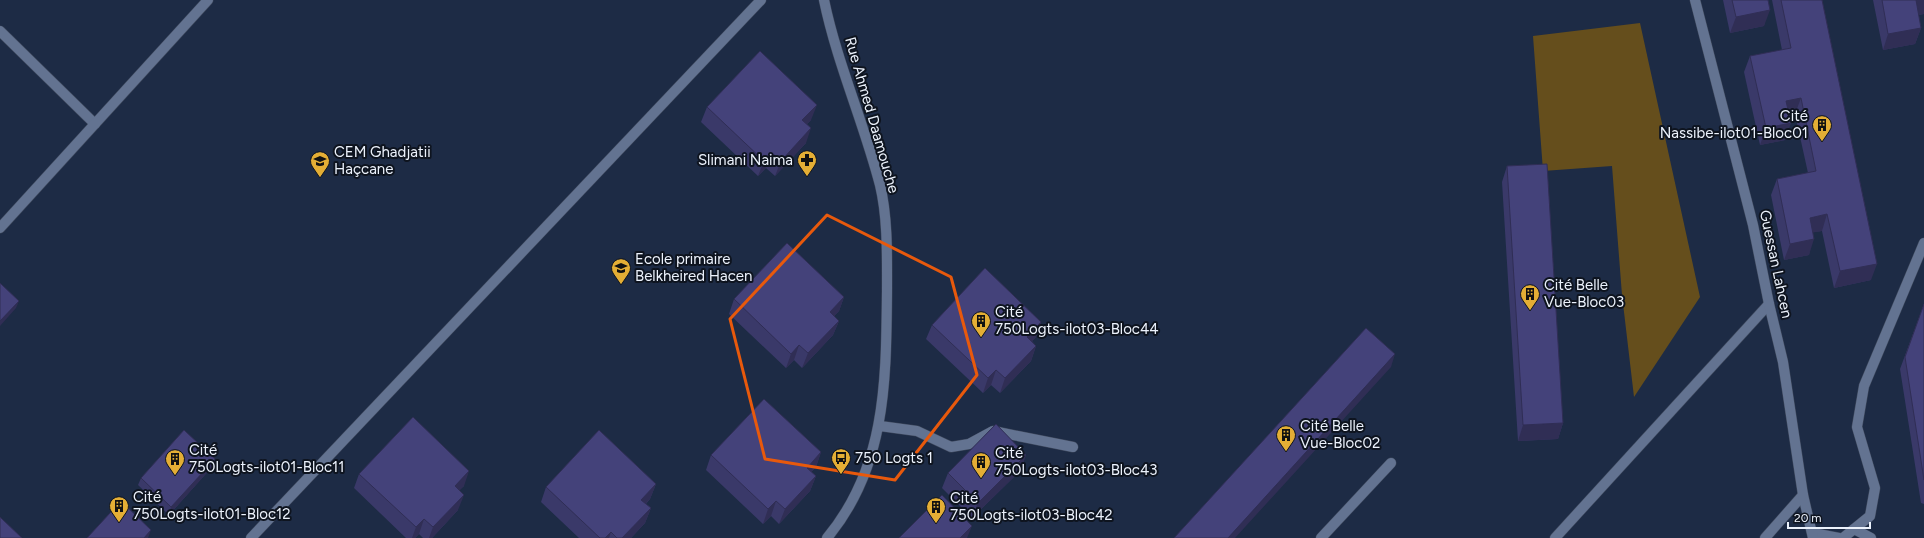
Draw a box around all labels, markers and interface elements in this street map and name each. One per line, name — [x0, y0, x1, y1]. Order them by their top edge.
street label: Rue Ahmed Daamouche — [841, 35, 903, 195]
place label: Cité Nassibe-ilot01-Bloc01 — [1660, 107, 1808, 142]
building icon: Cité Nassibe-ilot01-Bloc01 — [1811, 114, 1833, 142]
place label: CEM Ghadjatii Haçcane — [334, 143, 431, 178]
pharmacy icon: Slimani Naima — [796, 149, 818, 177]
school or university icon: CEM Ghadjatii Haçcane — [309, 150, 331, 178]
place label: Slimani Naima — [698, 151, 793, 169]
street label: Guessan Lahcen — [1756, 208, 1796, 320]
place label: Ecole primaire Belkheired Hacen — [635, 250, 752, 285]
school or university icon: Ecole primaire Belkheired Hacen — [610, 257, 632, 285]
place label: Cité Belle Vue-Bloc03 — [1544, 276, 1624, 311]
building icon: Cité Belle Vue-Bloc03 — [1519, 283, 1541, 311]
place label: Cité 750Logts-ilot03-Bloc44 — [995, 303, 1159, 338]
building icon: Cité 750Logts-ilot03-Bloc44 — [970, 310, 992, 338]
place label: Cité Belle Vue-Bloc02 — [1300, 417, 1380, 452]
building icon: Cité Belle Vue-Bloc02 — [1275, 424, 1297, 452]
place label: Cité 750Logts-ilot01-Bloc11 — [189, 441, 344, 476]
place label: Cité 750Logts-ilot03-Bloc43 — [995, 444, 1157, 479]
bus stop icon: 750 Logts 1 — [830, 447, 852, 475]
building icon: Cité 750Logts-ilot01-Bloc11 — [164, 448, 186, 476]
place label: 750 Logts 1 — [855, 449, 933, 467]
building icon: Cité 750Logts-ilot03-Bloc43 — [970, 451, 992, 479]
place label: Cité 750Logts-ilot01-Bloc12 — [133, 488, 291, 523]
place label: Cité 750Logts-ilot03-Bloc42 — [950, 489, 1113, 524]
building icon: Cité 750Logts-ilot01-Bloc12 — [108, 495, 130, 523]
building icon: Cité 750Logts-ilot03-Bloc42 — [925, 496, 947, 524]
scale bar — [1788, 504, 1870, 530]
text: 20 m — [1794, 511, 1822, 525]

